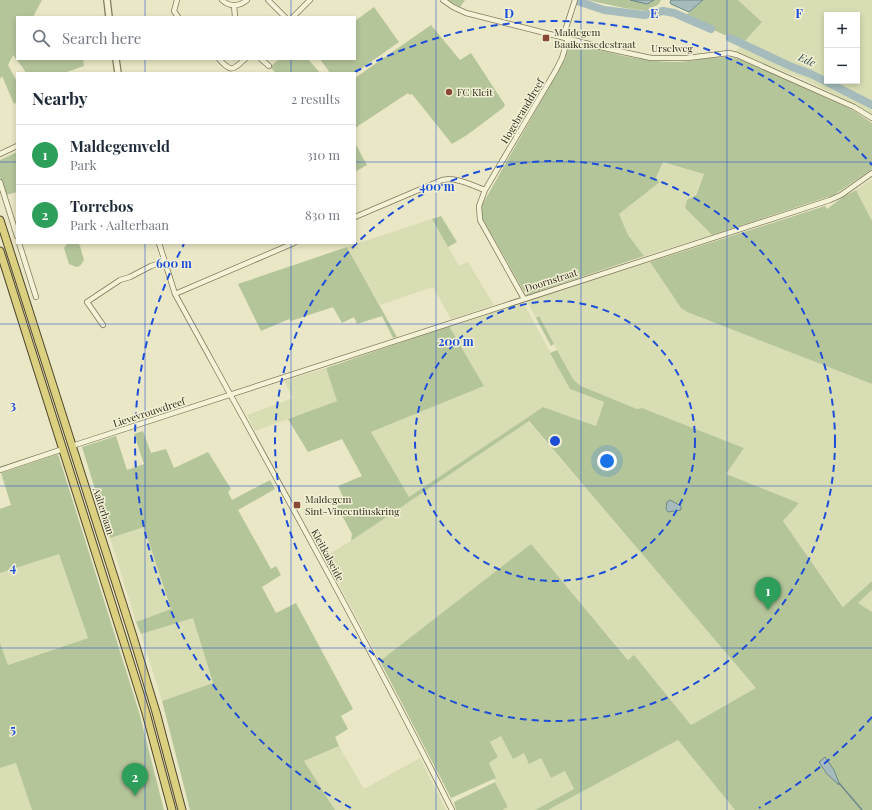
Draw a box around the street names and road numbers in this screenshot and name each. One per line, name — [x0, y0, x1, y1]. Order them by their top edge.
street label: Urselweg — [651, 41, 693, 55]
street label: Hogebranddreef — [497, 75, 547, 146]
street label: Doornstraat — [523, 265, 580, 295]
street label: Lievevrouwdreef — [111, 394, 188, 430]
street label: Aalterbaan — [90, 485, 118, 536]
street label: Kleitkalseide — [308, 526, 348, 584]

